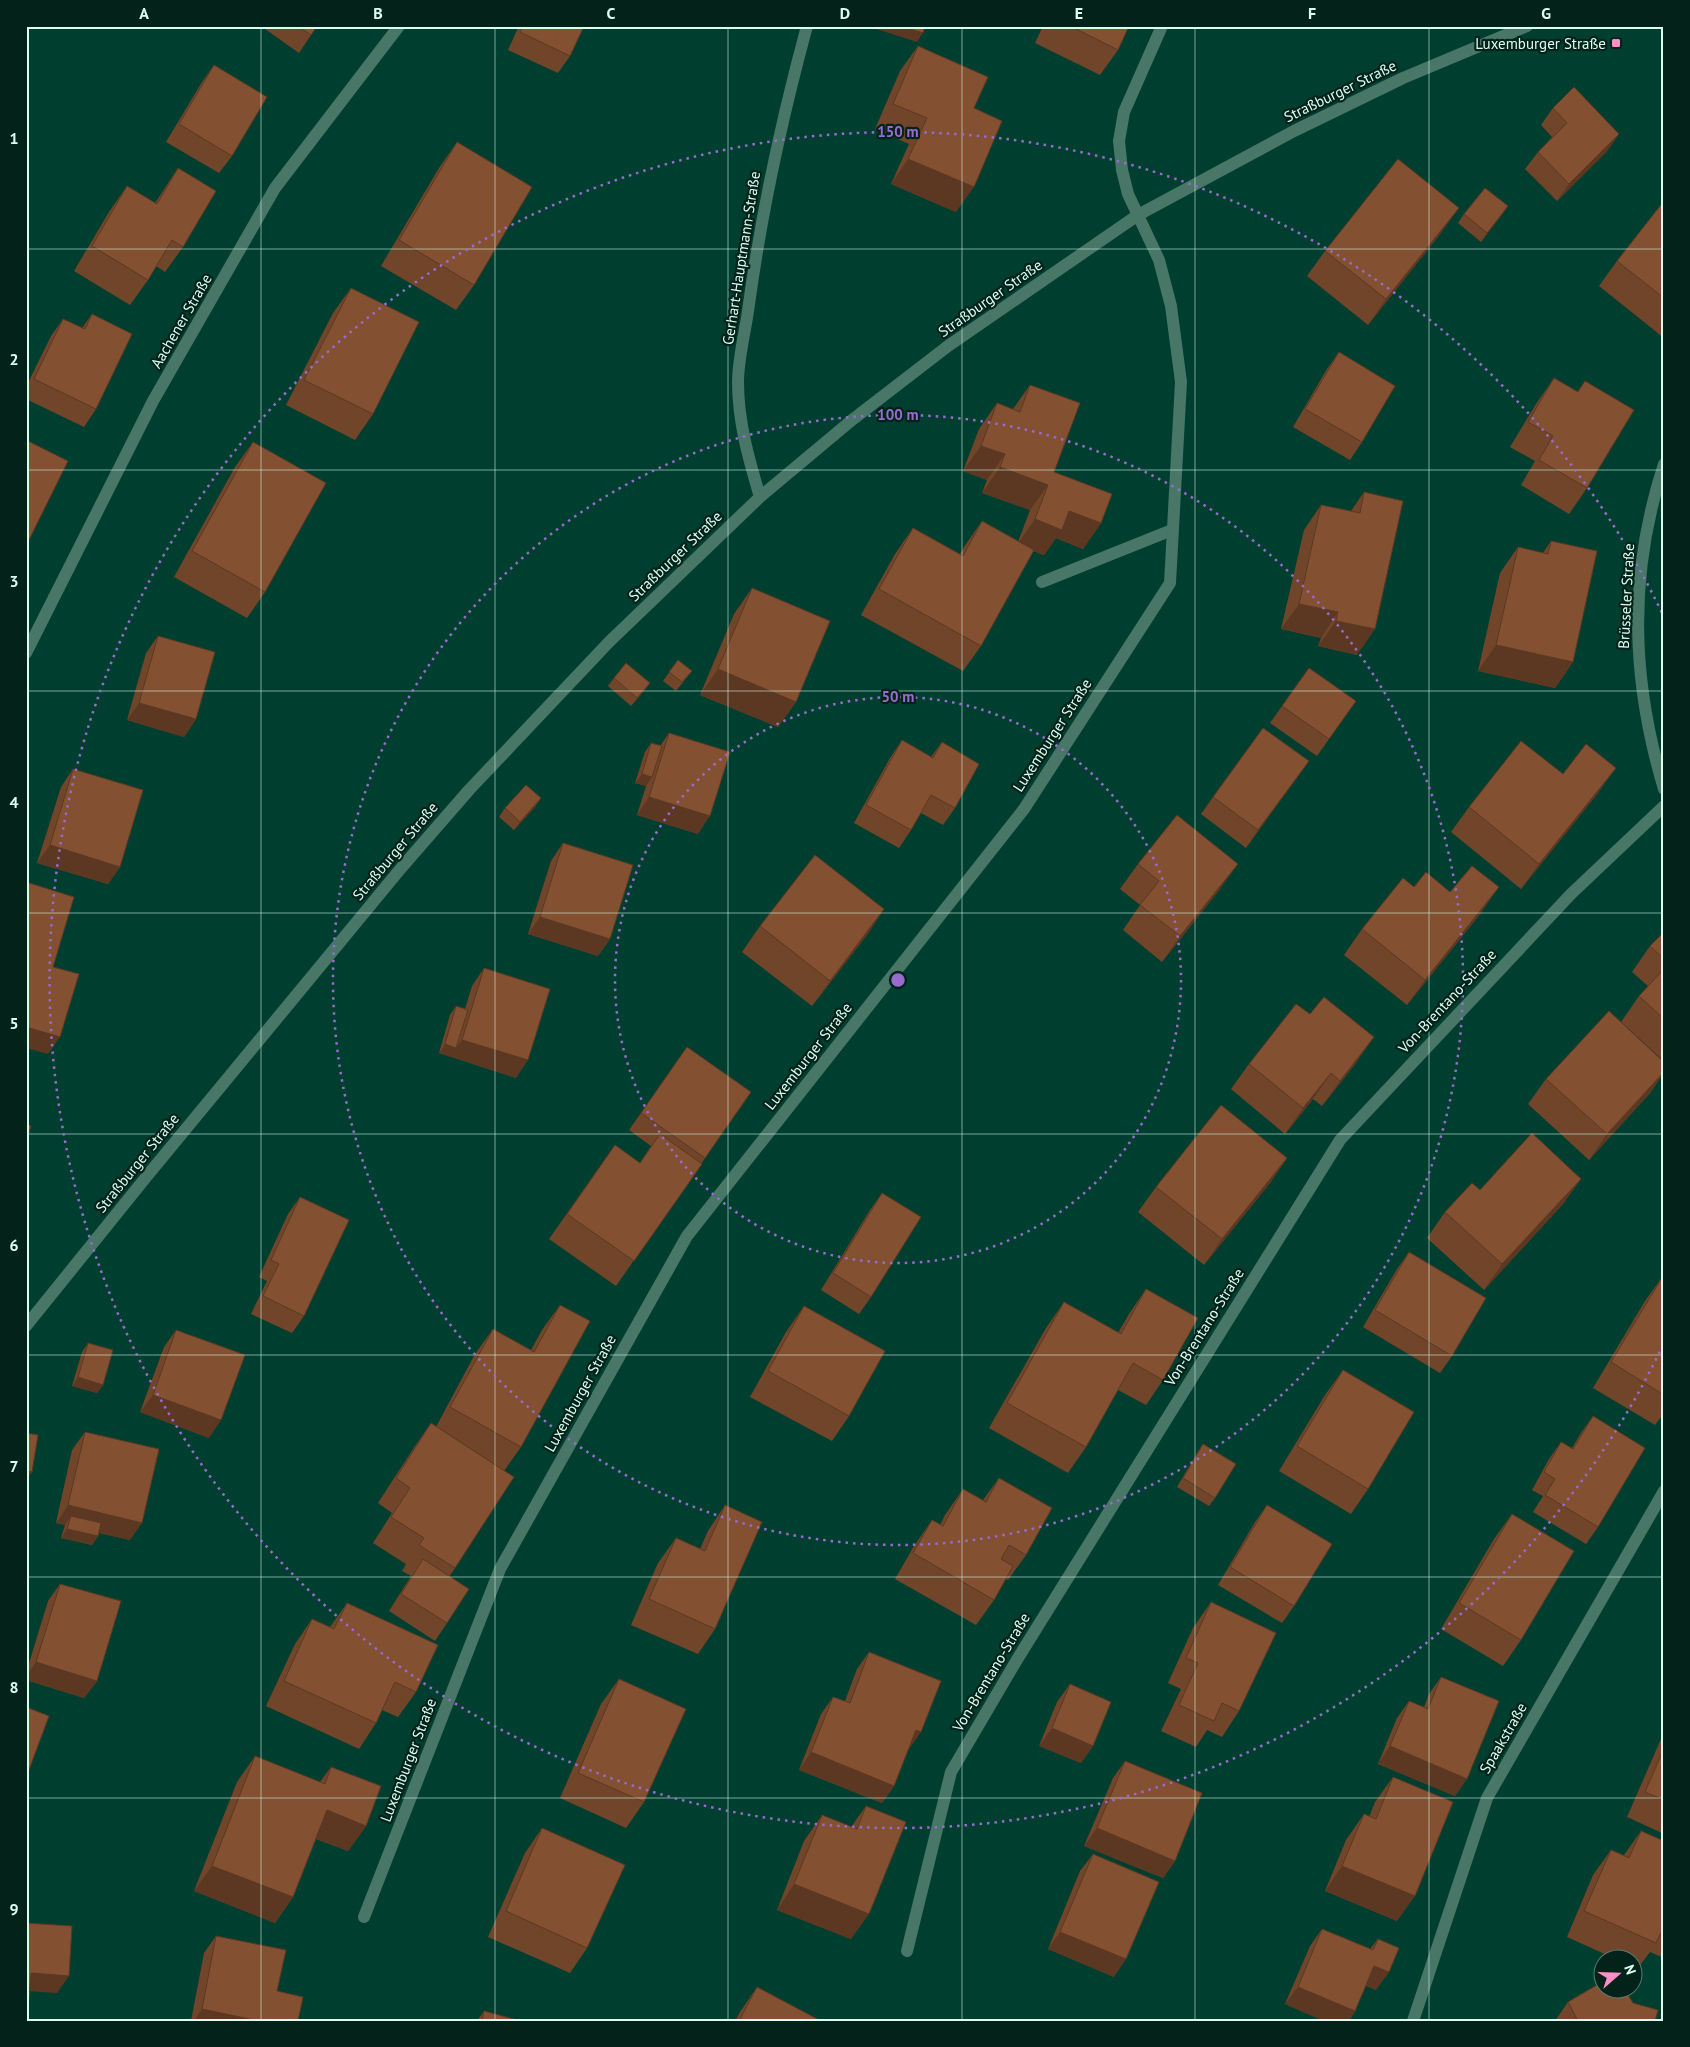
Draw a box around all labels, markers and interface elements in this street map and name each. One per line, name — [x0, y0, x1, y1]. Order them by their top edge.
text: A — [139, 3, 149, 23]
text: B — [373, 3, 383, 23]
text: C — [607, 3, 616, 23]
text: D — [840, 3, 850, 23]
text: E — [1075, 3, 1083, 23]
text: F — [1308, 3, 1316, 23]
text: G — [1541, 3, 1551, 23]
place label: Luxemburger Straße — [1475, 34, 1606, 53]
marker: Luxemburger Straße — [1610, 37, 1622, 49]
street label: Straßburger Straße — [1281, 56, 1399, 126]
text: 150 m — [877, 122, 919, 141]
text: 1 — [9, 128, 19, 148]
street label: Gerhart-Hauptmann-Straße — [718, 170, 764, 346]
street label: Straßburger Straße — [934, 255, 1046, 341]
street label: Aachener Straße — [146, 270, 216, 372]
text: 2 — [9, 349, 19, 369]
text: 100 m — [877, 405, 919, 424]
street label: Straßburger Straße — [624, 507, 726, 605]
street label: Brüsseler Straße — [1614, 543, 1638, 649]
text: 3 — [9, 571, 19, 591]
street label: Luxemburger Straße — [1008, 675, 1096, 795]
text: 50 m — [882, 687, 914, 706]
text: 4 — [9, 792, 19, 812]
street label: Straßburger Straße — [348, 798, 442, 904]
street label: Von-Brentano-Straße — [1393, 945, 1500, 1058]
centre of rings — [889, 971, 907, 989]
street label: Luxemburger Straße — [760, 999, 856, 1113]
text: 5 — [9, 1013, 19, 1033]
street label: Straßburger Straße — [91, 1109, 183, 1217]
text: 6 — [9, 1235, 19, 1255]
street label: Von-Brentano-Straße — [1160, 1265, 1248, 1390]
street label: Luxemburger Straße — [540, 1331, 620, 1455]
text: 7 — [9, 1456, 19, 1476]
street label: Von-Brentano-Straße — [948, 1609, 1034, 1736]
text: 8 — [9, 1677, 19, 1697]
street label: Luxemburger Straße — [376, 1696, 440, 1824]
street label: Spaakstraße — [1475, 1699, 1531, 1777]
text: 9 — [9, 1899, 19, 1919]
north arrow — [1592, 1950, 1642, 2000]
text: N — [1620, 1962, 1640, 1977]

